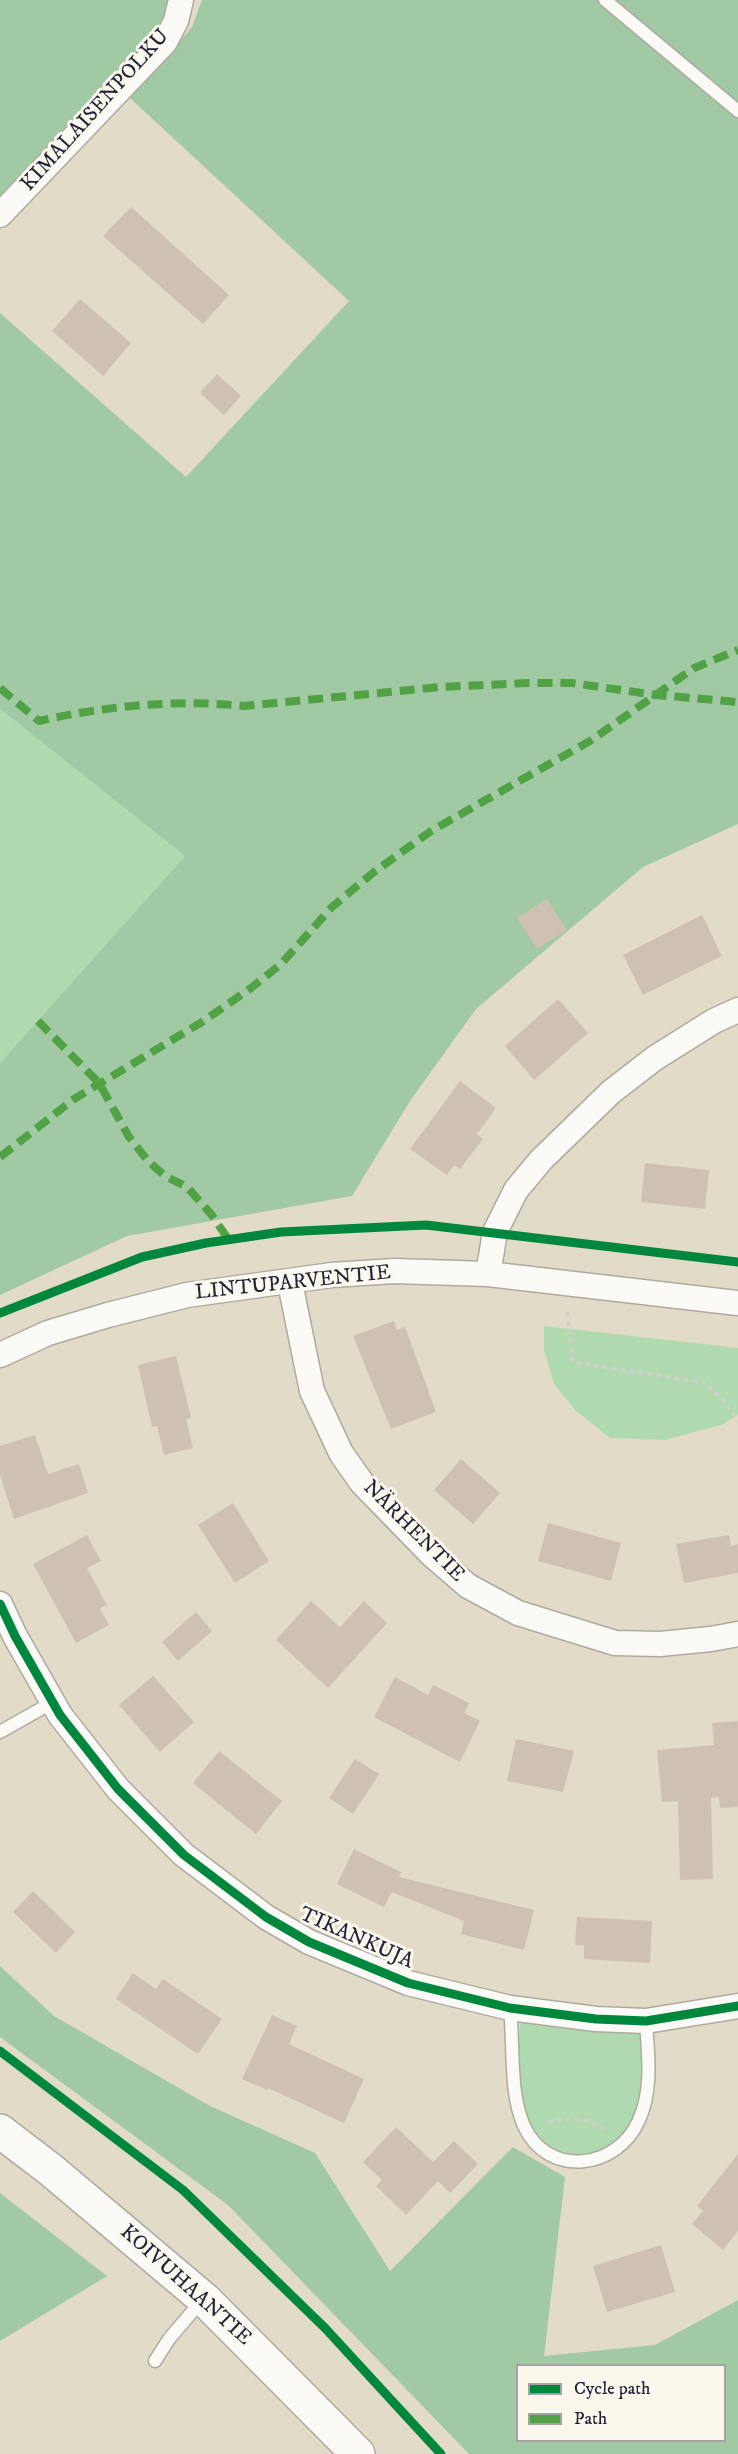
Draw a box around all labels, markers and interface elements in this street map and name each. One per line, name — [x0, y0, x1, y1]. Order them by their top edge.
street label: KIMALAISENPOLKU — [17, 25, 175, 197]
street label: LINTUPARVENTIE — [194, 1261, 392, 1307]
street label: NÄRHENTIE — [357, 1476, 469, 1588]
street label: TIKANKUJA — [295, 1903, 417, 1975]
street label: KOIVUHAANTIE — [114, 2220, 256, 2352]
legend — [516, 2364, 726, 2442]
text: Cycle path — [574, 2378, 651, 2400]
text: Path — [574, 2408, 607, 2430]

